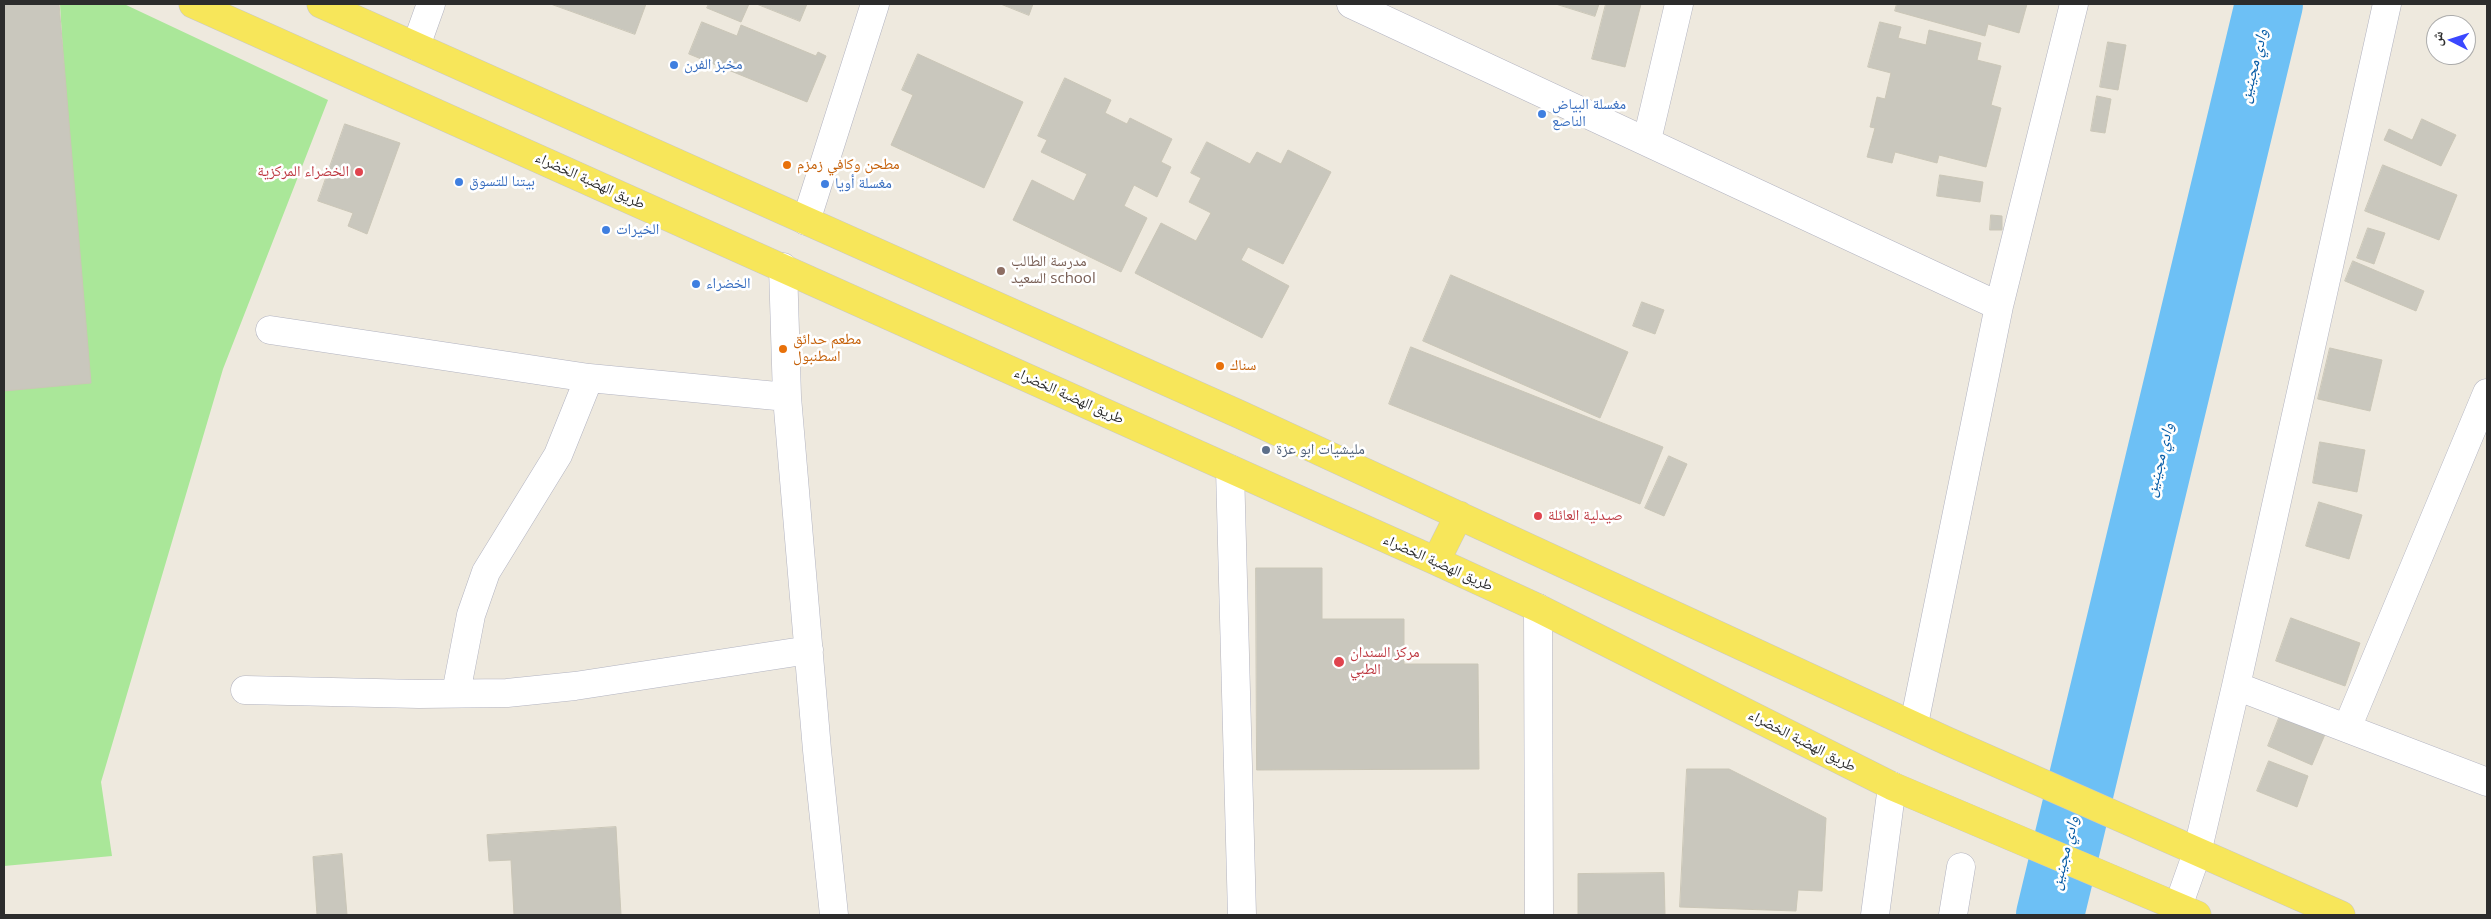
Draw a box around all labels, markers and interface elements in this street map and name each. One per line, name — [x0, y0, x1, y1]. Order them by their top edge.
north arrow — [2426, 15, 2476, 65]
water label: وادي مجينين — [2236, 27, 2272, 105]
text: ش — [2426, 31, 2447, 47]
place label: مخبز الفرن — [684, 56, 743, 74]
marker: مخبز الفرن — [668, 59, 680, 71]
place label: مغسلة البياض الناصع — [1552, 96, 1626, 131]
marker: مغسلة البياض الناصع — [1536, 108, 1548, 120]
street label: طريق الهضبة الخضراء — [532, 149, 648, 213]
place label: مطحن وكافي زمزم — [797, 156, 900, 174]
marker: مطحن وكافي زمزم — [781, 159, 793, 171]
place label: الخضراء المركزية — [257, 163, 349, 181]
marker: الخضراء المركزية — [353, 166, 365, 178]
place label: بيتنا للتسوق — [469, 173, 535, 191]
place label: مغسلة أويا — [835, 175, 892, 193]
marker: بيتنا للتسوق — [453, 176, 465, 188]
marker: مغسلة أويا — [819, 178, 831, 190]
place label: الخيرات — [616, 221, 659, 239]
marker: الخيرات — [600, 224, 612, 236]
place label: مدرسة الطالب السعيد school — [1011, 253, 1096, 288]
marker: مدرسة الطالب السعيد school — [995, 265, 1007, 277]
place label: الخضراء — [706, 275, 751, 293]
marker: الخضراء — [690, 278, 702, 290]
place label: مطعم حدائق اسطنبول — [793, 331, 861, 366]
marker: مطعم حدائق اسطنبول — [777, 343, 789, 355]
place label: سناك — [1230, 357, 1256, 375]
marker: سناك — [1214, 360, 1226, 372]
street label: طريق الهضبة الخضراء — [1011, 364, 1127, 428]
water label: وادي مجينين — [2142, 421, 2178, 499]
place label: مليشيات ابو عزة — [1276, 441, 1365, 459]
marker: مليشيات ابو عزة — [1260, 444, 1272, 456]
place label: صيدلية العائلة — [1548, 507, 1623, 525]
marker: صيدلية العائلة — [1532, 510, 1544, 522]
street label: طريق الهضبة الخضراء — [1380, 531, 1496, 595]
place label: مركز السندان الطبي — [1350, 644, 1420, 679]
marker: مركز السندان الطبي — [1332, 655, 1346, 669]
street label: طريق الهضبة الخضراء — [1745, 706, 1859, 776]
water label: وادي مجينين — [2047, 814, 2083, 892]

